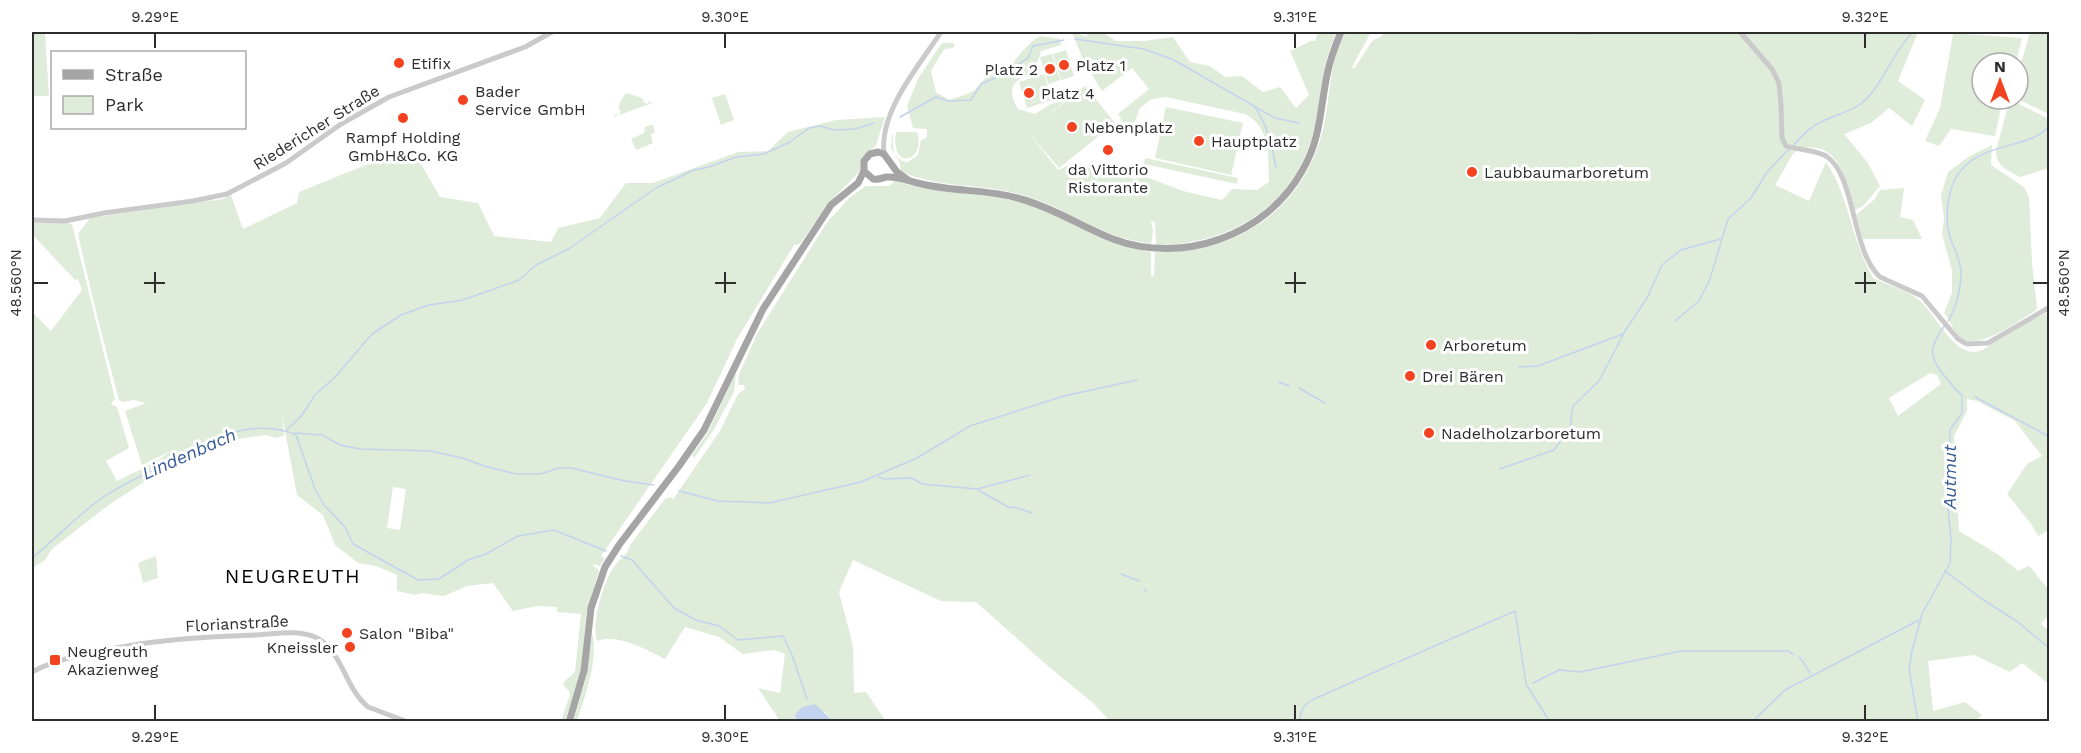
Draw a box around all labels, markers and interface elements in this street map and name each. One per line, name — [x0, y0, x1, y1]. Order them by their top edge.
text: 9.29°E — [131, 8, 179, 26]
text: 9.30°E — [701, 8, 749, 26]
text: 9.31°E — [1273, 8, 1317, 26]
text: 9.32°E — [1842, 8, 1889, 26]
legend — [51, 51, 246, 129]
north arrow — [1970, 51, 2030, 111]
place label: Etifix — [411, 54, 451, 73]
marker: Etifix — [392, 56, 406, 70]
place label: Platz 1 — [1076, 56, 1126, 75]
text: N — [1994, 57, 2006, 76]
marker: Platz 1 — [1057, 58, 1071, 72]
place label: Platz 2 — [985, 60, 1038, 79]
marker: Platz 2 — [1043, 62, 1057, 76]
text: Straße — [105, 64, 163, 85]
street label: Riedericher Straße — [250, 81, 383, 174]
place label: Bader Service GmbH — [475, 82, 586, 119]
place label: Platz 4 — [1041, 84, 1095, 103]
marker: Platz 4 — [1022, 86, 1036, 100]
marker: Bader Service GmbH — [456, 93, 470, 107]
text: Park — [105, 94, 144, 115]
marker: Rampf Holding GmbH&Co. KG — [396, 111, 410, 125]
place label: Nebenplatz — [1084, 118, 1173, 137]
marker: Nebenplatz — [1065, 120, 1079, 134]
place label: Rampf Holding GmbH&Co. KG — [346, 128, 461, 165]
place label: Hauptplatz — [1211, 132, 1297, 151]
marker: Hauptplatz — [1192, 134, 1206, 148]
marker: da Vittorio Ristorante — [1101, 143, 1115, 157]
place label: da Vittorio Ristorante — [1068, 160, 1148, 197]
place label: Laubbaumarboretum — [1484, 163, 1649, 182]
marker: Laubbaumarboretum — [1465, 165, 1479, 179]
text: 48.560°N — [7, 249, 25, 317]
text: 48.560°N — [2055, 249, 2073, 317]
place label: Arboretum — [1443, 336, 1527, 355]
marker: Arboretum — [1424, 338, 1438, 352]
place label: Drei Bären — [1422, 367, 1504, 386]
marker: Drei Bären — [1403, 369, 1417, 383]
water label: Lindenbach — [139, 423, 239, 484]
place label: Nadelholzarboretum — [1441, 424, 1601, 443]
marker: Nadelholzarboretum — [1422, 426, 1436, 440]
water label: Autmut — [1939, 444, 1960, 510]
district label: NEUGREUTH — [225, 564, 361, 588]
street label: Florianstraße — [185, 611, 289, 636]
place label: Salon "Biba" — [359, 624, 454, 643]
marker: Salon "Biba" — [340, 626, 354, 640]
place label: Kneissler — [267, 638, 338, 657]
marker: Kneissler — [343, 640, 357, 654]
place label: Neugreuth Akazienweg — [67, 642, 159, 679]
marker: Neugreuth Akazienweg — [48, 653, 62, 667]
text: 9.29°E — [131, 728, 179, 746]
text: 9.30°E — [701, 728, 749, 746]
text: 9.31°E — [1273, 728, 1317, 746]
text: 9.32°E — [1842, 728, 1889, 746]

